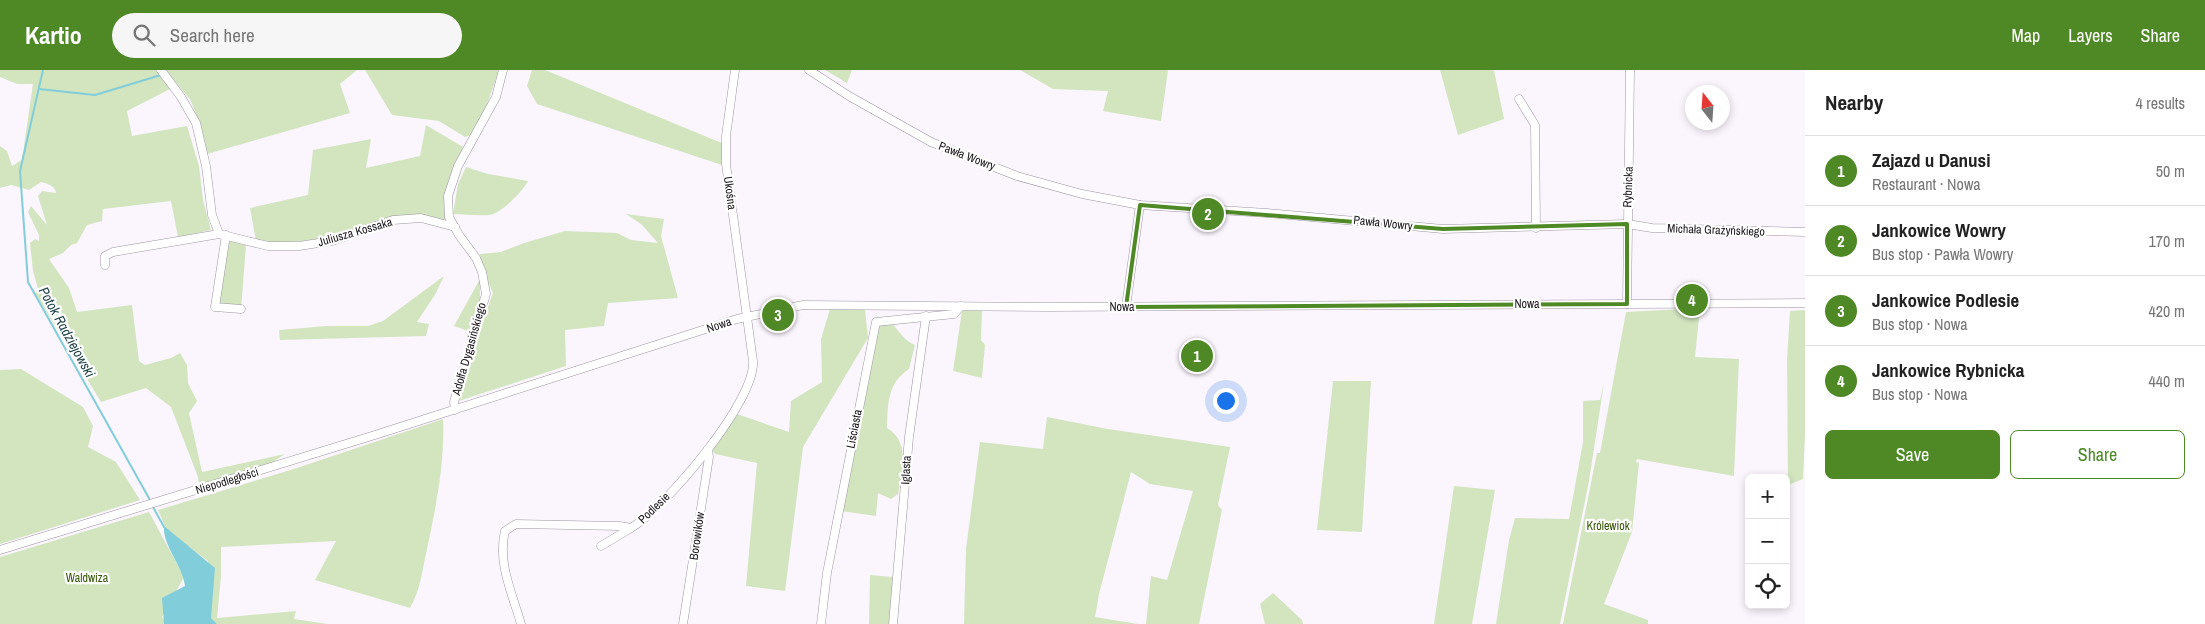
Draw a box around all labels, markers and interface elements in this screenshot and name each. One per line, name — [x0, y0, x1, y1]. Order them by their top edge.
search box — [112, 13, 462, 58]
text: Kartio — [25, 19, 82, 51]
icon: search — [130, 21, 158, 49]
text: Search here — [170, 22, 255, 48]
text: Map — [2012, 23, 2040, 48]
text: Layers — [2068, 23, 2113, 48]
text: Share — [2141, 23, 2180, 48]
north arrow — [1685, 85, 1730, 130]
text: Nearby — [1825, 88, 1883, 117]
text: 4 results — [2135, 92, 2185, 114]
street label: Pawła Wowry — [936, 138, 998, 174]
text: Zajazd u Danusi — [1872, 147, 1991, 173]
text: 1 — [1837, 160, 1845, 182]
text: 50 m — [2156, 160, 2185, 182]
street label: Rybnicka — [1619, 166, 1637, 208]
text: Restaurant · Nowa — [1872, 173, 1981, 195]
street label: Ukośna — [720, 175, 740, 211]
pin: 2 — [1192, 195, 1224, 233]
street label: Pawła Wowry — [1353, 212, 1413, 234]
street label: Juliusza Kossaka — [316, 214, 395, 250]
text: Jankowice Wowry — [1872, 217, 2006, 243]
street label: Michała Grażyńskiego — [1667, 220, 1765, 240]
text: 2 — [1837, 230, 1845, 252]
text: 170 m — [2149, 230, 2185, 252]
text: Bus stop · Pawła Wowry — [1872, 243, 2013, 265]
pin: 4 — [1676, 281, 1708, 319]
water label: Potok Radziejowski — [35, 284, 100, 381]
text: Jankowice Podlesie — [1872, 287, 2019, 313]
pin: 3 — [762, 296, 794, 334]
street label: Nowa — [1514, 296, 1540, 312]
street label: Nowa — [1109, 299, 1135, 315]
text: 3 — [1837, 300, 1845, 322]
text: 420 m — [2149, 300, 2185, 322]
street label: Adolfa Dygasińskiego — [448, 301, 490, 398]
street label: Nowa — [705, 313, 734, 336]
text: Bus stop · Nowa — [1872, 313, 1968, 335]
pin: 1 — [1181, 337, 1213, 375]
text: Jankowice Rybnicka — [1872, 357, 2024, 383]
text: 4 — [1837, 370, 1845, 392]
text: 440 m — [2149, 370, 2185, 392]
text: Bus stop · Nowa — [1872, 383, 1968, 405]
your location — [1213, 388, 1239, 414]
street label: Liściasta — [842, 408, 866, 450]
button: Save — [1825, 430, 2000, 479]
button: Share — [2010, 430, 2185, 479]
street label: Iglasta — [897, 455, 915, 485]
street label: Niepodległości — [194, 464, 260, 498]
map controls — [1745, 474, 1790, 609]
button: + — [1745, 474, 1790, 519]
street label: Podlesie — [635, 489, 673, 527]
street label: Borowików — [686, 510, 708, 561]
park label: Królewiok — [1586, 518, 1630, 534]
button: − — [1745, 519, 1790, 564]
button: locate — [1745, 564, 1790, 609]
park label: Waldwiza — [66, 570, 109, 586]

